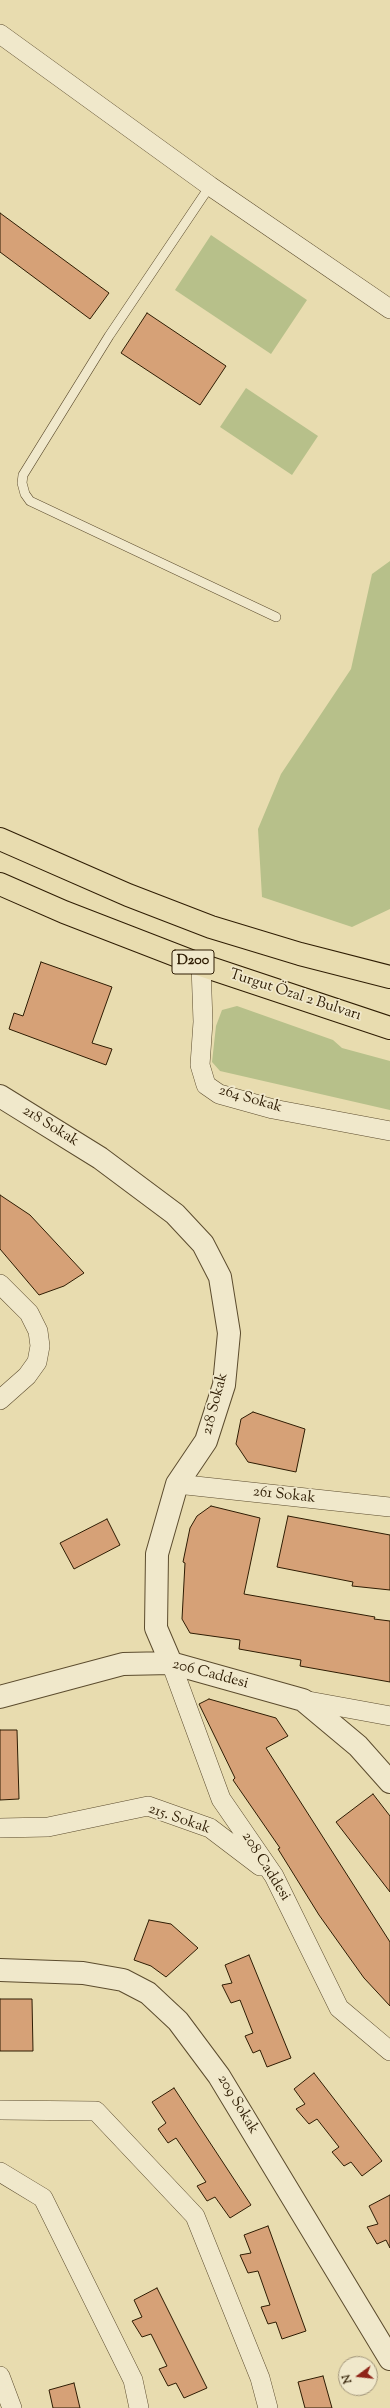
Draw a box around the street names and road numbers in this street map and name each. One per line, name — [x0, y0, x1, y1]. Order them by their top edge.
road number: D200 — [172, 950, 214, 974]
street label: Turgut Özal 2 Bulvarı — [227, 966, 363, 1026]
street label: 264 Sokak — [216, 1082, 284, 1118]
street label: 218 Sokak — [18, 1103, 82, 1151]
street label: 218 Sokak — [199, 1371, 233, 1437]
street label: 261 Sokak — [252, 1484, 316, 1508]
street label: 206 Caddesi — [170, 1656, 250, 1694]
street label: 215. Sokak — [146, 1801, 212, 1839]
street label: 208 Caddesi — [237, 1829, 293, 1905]
street label: 209 Sokak — [212, 2072, 262, 2138]

